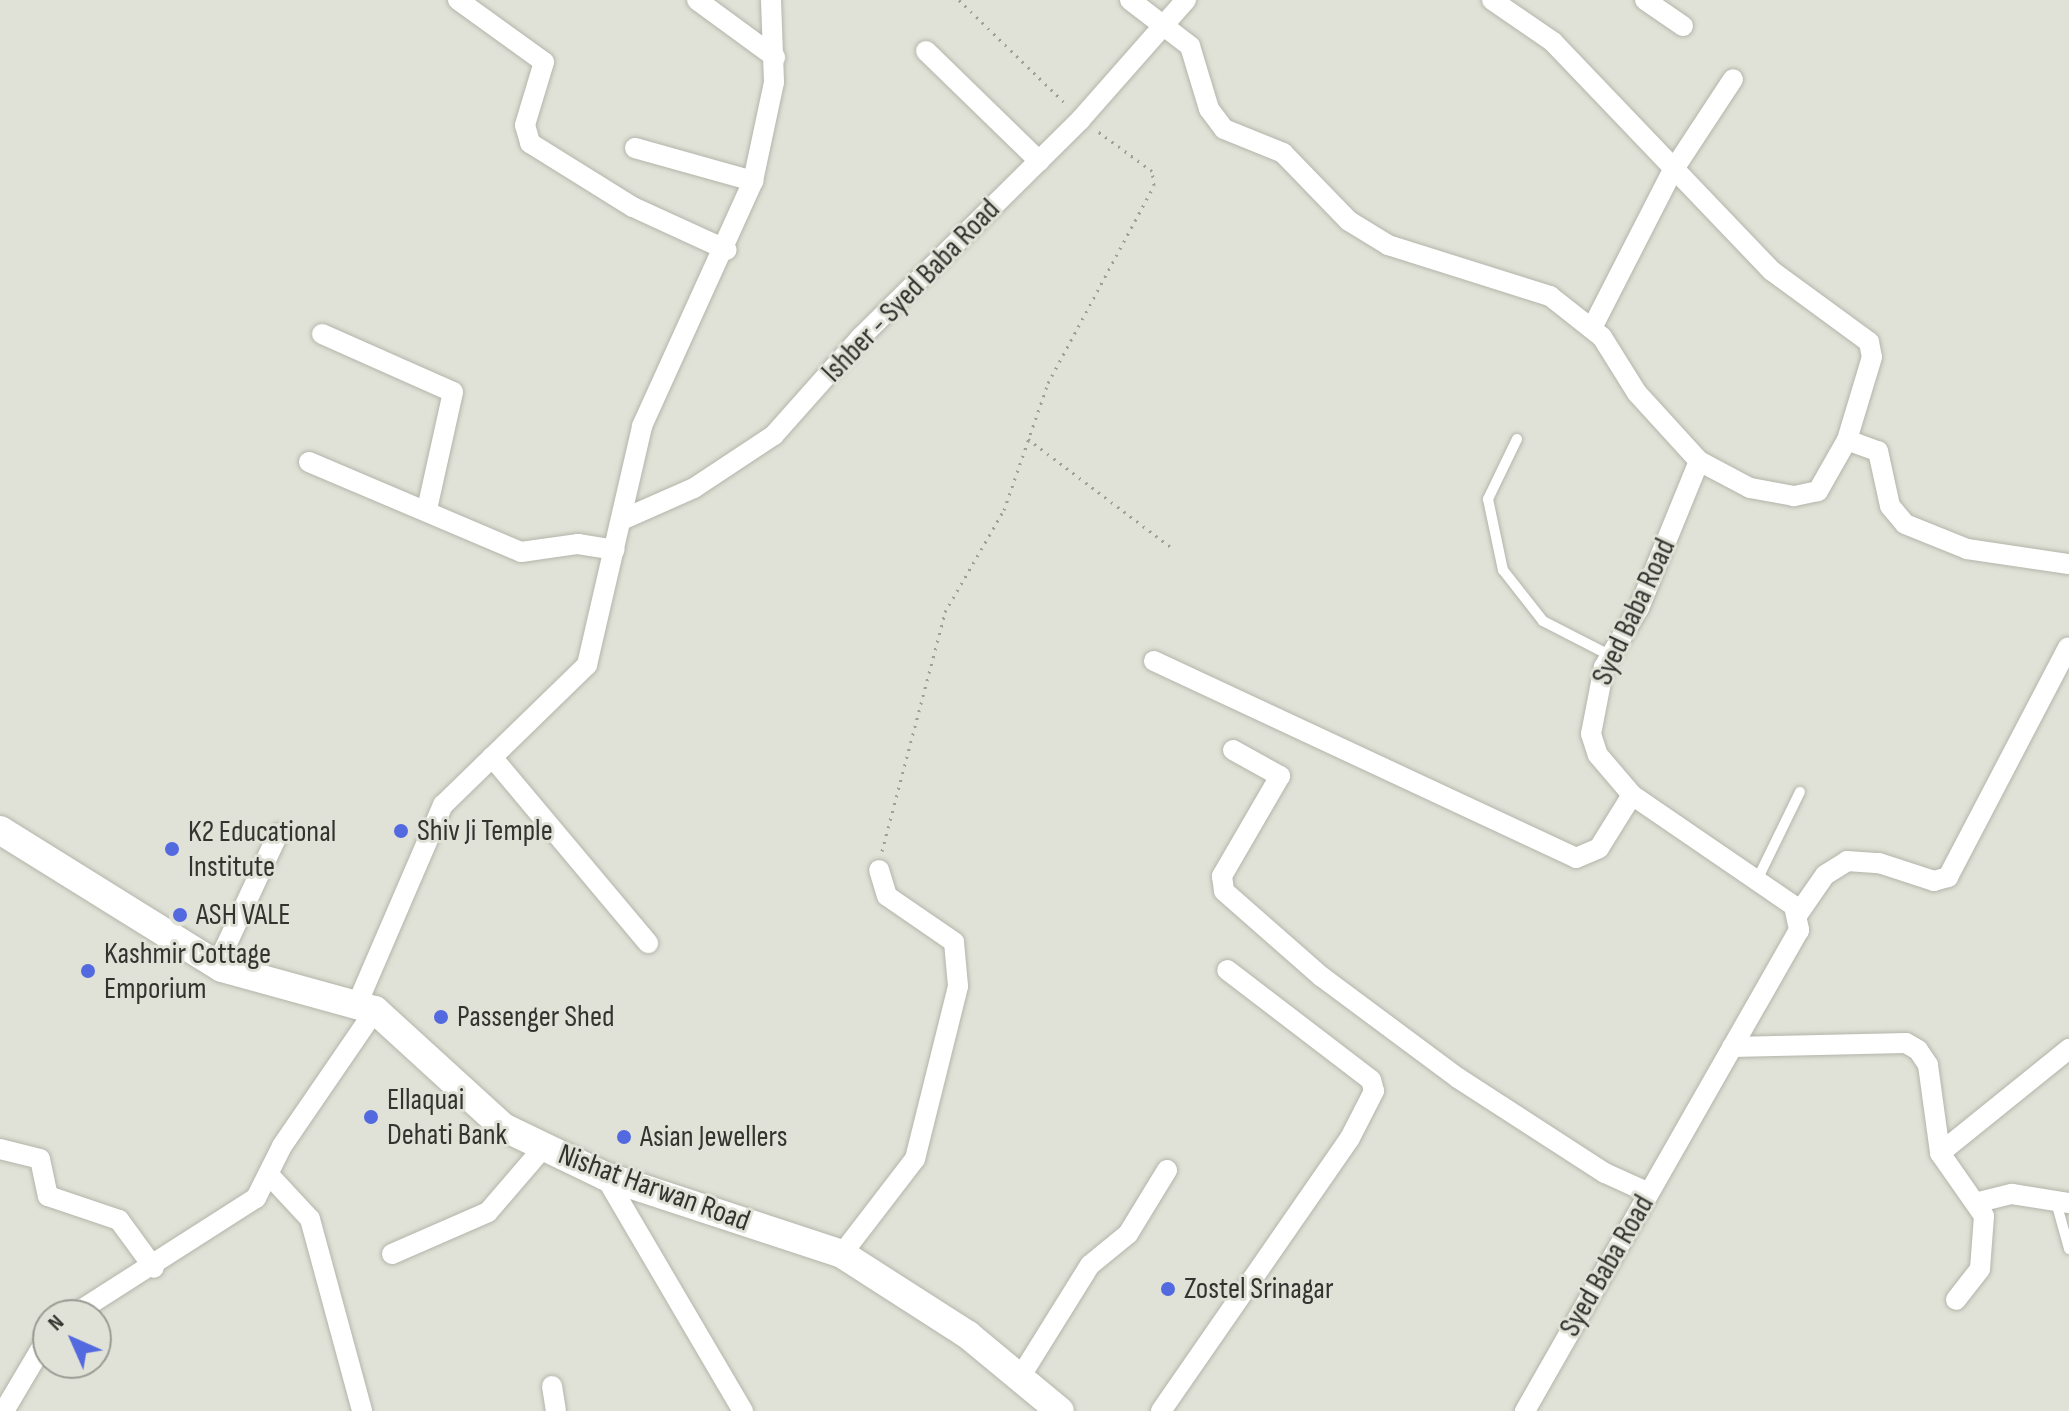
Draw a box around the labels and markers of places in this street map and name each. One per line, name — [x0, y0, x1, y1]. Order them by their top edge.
place label: Shiv Ji Temple — [417, 813, 553, 849]
place label: K2 Educational Institute — [188, 814, 336, 884]
marker: Shiv Ji Temple — [392, 822, 410, 840]
marker: K2 Educational Institute — [163, 840, 181, 858]
place label: ASH VALE — [196, 897, 291, 933]
marker: ASH VALE — [171, 906, 189, 924]
place label: Kashmir Cottage Emporium — [104, 936, 271, 1006]
marker: Kashmir Cottage Emporium — [79, 962, 97, 980]
place label: Passenger Shed — [457, 999, 614, 1035]
marker: Passenger Shed — [432, 1008, 450, 1026]
place label: Ellaquai Dehati Bank — [387, 1082, 507, 1152]
marker: Ellaquai Dehati Bank — [362, 1108, 380, 1126]
place label: Asian Jewellers — [640, 1119, 787, 1155]
marker: Asian Jewellers — [615, 1128, 633, 1146]
place label: Zostel Srinagar — [1184, 1271, 1334, 1307]
marker: Zostel Srinagar — [1159, 1280, 1177, 1298]

